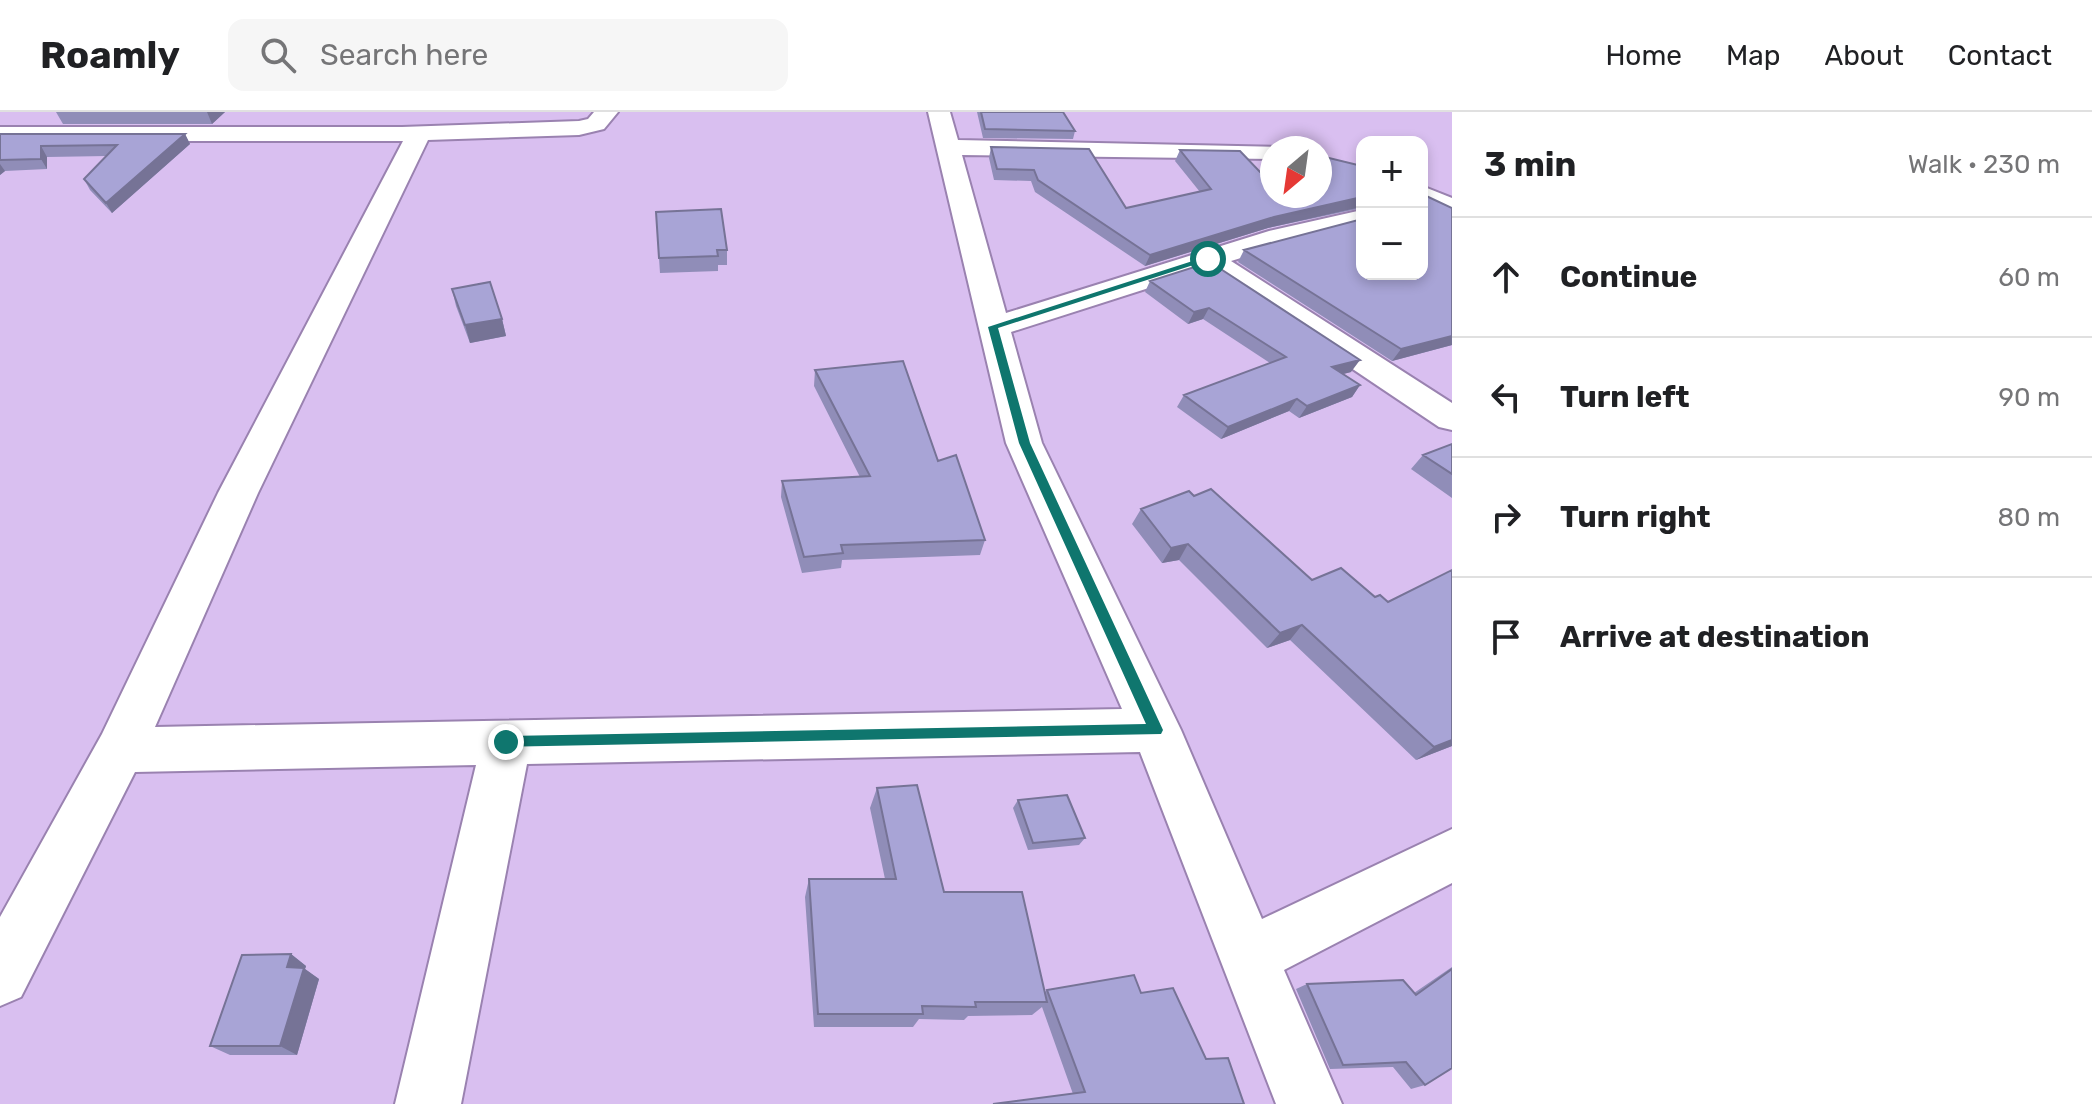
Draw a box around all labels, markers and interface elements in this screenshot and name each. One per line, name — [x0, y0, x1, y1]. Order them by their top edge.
search box — [228, 19, 788, 91]
text: Roamly — [40, 32, 180, 78]
icon: search — [256, 33, 300, 77]
text: Search here — [320, 37, 488, 73]
text: Home — [1605, 39, 1682, 72]
text: Map — [1726, 39, 1780, 72]
text: About — [1824, 39, 1904, 72]
text: Contact — [1948, 39, 2052, 72]
north arrow — [1260, 136, 1332, 208]
map controls — [1356, 136, 1428, 280]
button: + — [1356, 136, 1428, 208]
text: 3 min — [1484, 144, 1576, 185]
text: Walk · 230 m — [1908, 149, 2060, 180]
button: − — [1356, 208, 1428, 280]
route start — [1190, 241, 1226, 277]
icon: ahead — [1484, 255, 1528, 299]
text: Continue — [1560, 259, 1697, 295]
text: 60 m — [1998, 262, 2060, 293]
icon: left — [1484, 375, 1528, 419]
text: Turn left — [1560, 379, 1690, 415]
text: 90 m — [1999, 382, 2060, 413]
icon: right — [1484, 495, 1528, 539]
text: Turn right — [1560, 499, 1711, 535]
text: 80 m — [1997, 502, 2060, 533]
icon: arrive — [1484, 615, 1528, 659]
text: Arrive at destination — [1560, 619, 1870, 655]
route end — [488, 724, 524, 760]

